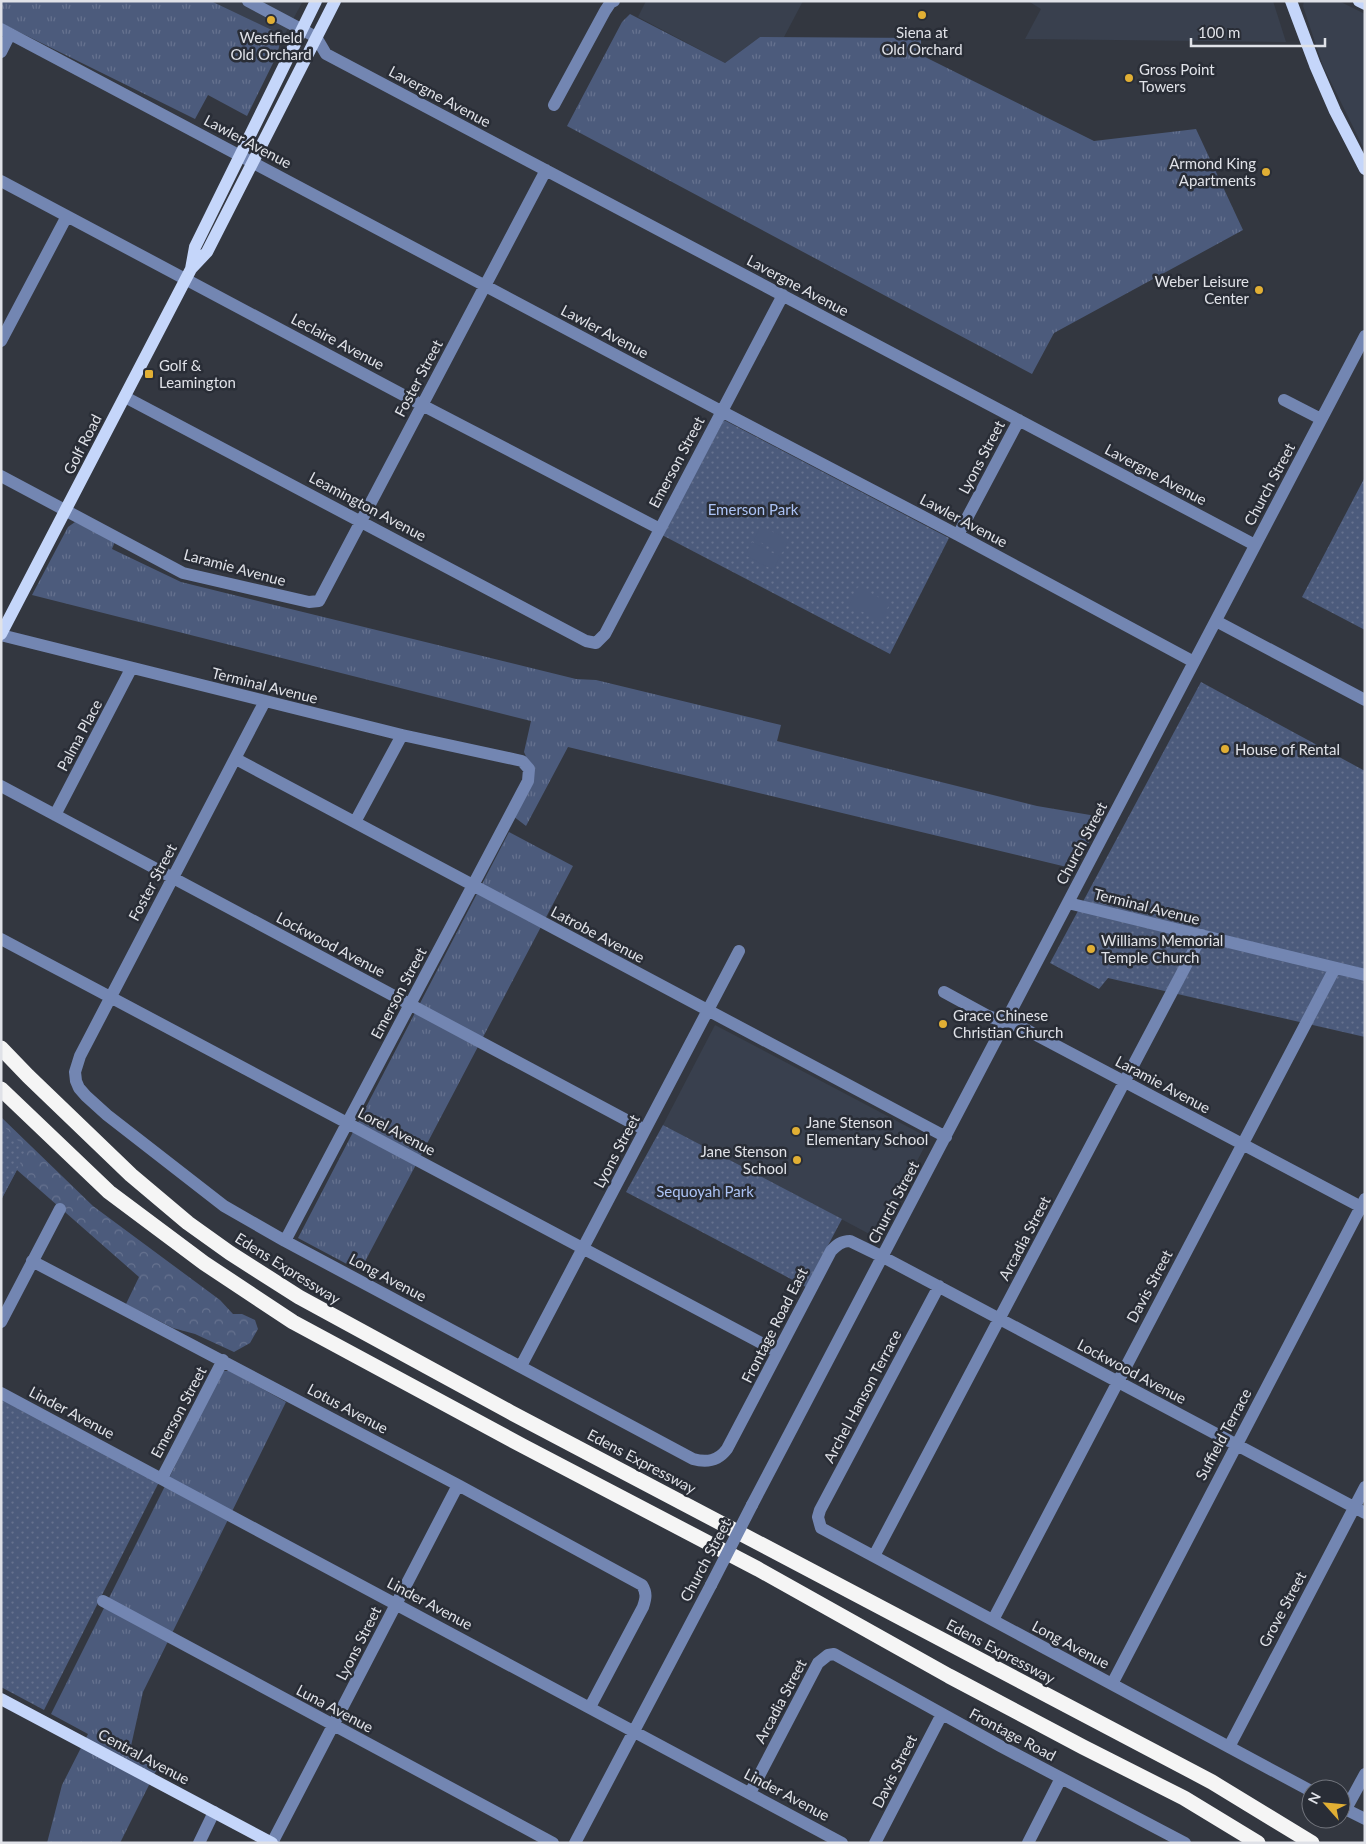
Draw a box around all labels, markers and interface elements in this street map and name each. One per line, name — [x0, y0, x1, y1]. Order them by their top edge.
marker: Siena at Old Orchard — [916, 9, 928, 21]
marker: Westfield Old Orchard — [265, 14, 277, 26]
scale bar — [1191, 15, 1325, 47]
place label: Siena at Old Orchard — [881, 23, 963, 58]
text: 100 m — [1198, 23, 1240, 41]
place label: Westfield Old Orchard — [230, 28, 312, 63]
place label: Gross Point Towers — [1139, 60, 1215, 95]
street label: Lavergne Avenue — [386, 62, 494, 130]
marker: Gross Point Towers — [1123, 72, 1135, 84]
street label: Lawler Avenue — [201, 110, 295, 172]
place label: Armond King Apartments — [1169, 154, 1256, 189]
marker: Armond King Apartments — [1260, 166, 1272, 178]
street label: Lavergne Avenue — [744, 251, 852, 319]
place label: Weber Leisure Center — [1154, 272, 1250, 307]
marker: Weber Leisure Center — [1253, 284, 1265, 296]
street label: Lawler Avenue — [558, 300, 652, 362]
street label: Leclaire Avenue — [288, 309, 388, 373]
street label: Foster Street — [390, 336, 446, 420]
place label: Golf & Leamington — [159, 356, 236, 391]
marker: Golf & Leamington — [143, 368, 155, 380]
street label: Golf Road — [59, 411, 105, 477]
street label: Emerson Street — [644, 413, 708, 511]
street label: Lyons Street — [954, 417, 1008, 497]
street label: Church Street — [1240, 439, 1299, 528]
street label: Lavergne Avenue — [1102, 440, 1210, 508]
street label: Leamington Avenue — [306, 468, 430, 544]
street label: Lawler Avenue — [917, 489, 1011, 551]
park label: Emerson Park — [708, 500, 799, 518]
street label: Laramie Avenue — [182, 545, 288, 589]
street label: Terminal Avenue — [210, 663, 320, 707]
street label: Palma Place — [53, 696, 105, 774]
place label: House of Rental — [1235, 740, 1340, 758]
marker: House of Rental — [1219, 743, 1231, 755]
street label: Church Street — [1052, 798, 1111, 887]
street label: Foster Street — [124, 840, 180, 924]
street label: Terminal Avenue — [1092, 884, 1202, 928]
street label: Latrobe Avenue — [548, 902, 648, 966]
street label: Lockwood Avenue — [274, 908, 389, 980]
place label: Williams Memorial Temple Church — [1101, 931, 1223, 966]
marker: Williams Memorial Temple Church — [1085, 943, 1097, 955]
street label: Emerson Street — [366, 944, 430, 1042]
place label: Grace Chinese Christian Church — [953, 1006, 1063, 1041]
marker: Grace Chinese Christian Church — [937, 1018, 949, 1030]
street label: Laramie Avenue — [1113, 1051, 1214, 1117]
street label: Lorel Avenue — [355, 1103, 439, 1159]
street label: Lyons Street — [589, 1111, 643, 1191]
place label: Jane Stenson Elementary School — [806, 1113, 928, 1148]
marker: Jane Stenson Elementary School — [790, 1125, 802, 1137]
place label: Jane Stenson School — [701, 1142, 787, 1177]
marker: Jane Stenson School — [791, 1154, 803, 1166]
street label: Church Street — [864, 1157, 923, 1246]
park label: Sequoyah Park — [656, 1182, 754, 1200]
street label: Arcadia Street — [994, 1192, 1054, 1283]
street label: Edens Expressway — [232, 1228, 344, 1308]
street label: Davis Street — [1122, 1246, 1176, 1325]
street label: Long Avenue — [346, 1249, 430, 1305]
street label: Frontage Road East — [737, 1264, 811, 1386]
street label: Archel Hanson Terrace — [819, 1326, 905, 1466]
street label: Lockwood Avenue — [1075, 1335, 1190, 1407]
street label: Emerson Street — [146, 1363, 210, 1461]
street label: Lotus Avenue — [305, 1379, 391, 1437]
street label: Linder Avenue — [26, 1382, 118, 1442]
street label: Suffield Terrace — [1191, 1385, 1255, 1483]
street label: Edens Expressway — [584, 1425, 700, 1497]
street label: Church Street — [676, 1515, 735, 1604]
street label: Grove Street — [1255, 1568, 1310, 1650]
street label: Linder Avenue — [384, 1573, 476, 1633]
street label: Lyons Street — [332, 1602, 385, 1683]
street label: Edens Expressway — [943, 1615, 1059, 1687]
street label: Long Avenue — [1029, 1616, 1113, 1672]
street label: Arcadia Street — [750, 1655, 810, 1746]
street label: Luna Avenue — [293, 1680, 377, 1736]
street label: Frontage Road — [967, 1704, 1059, 1764]
street label: Central Avenue — [95, 1724, 193, 1788]
street label: Davis Street — [868, 1731, 920, 1811]
street label: Linder Avenue — [741, 1764, 833, 1824]
north arrow — [1301, 1779, 1351, 1829]
text: N — [1304, 1789, 1324, 1807]

